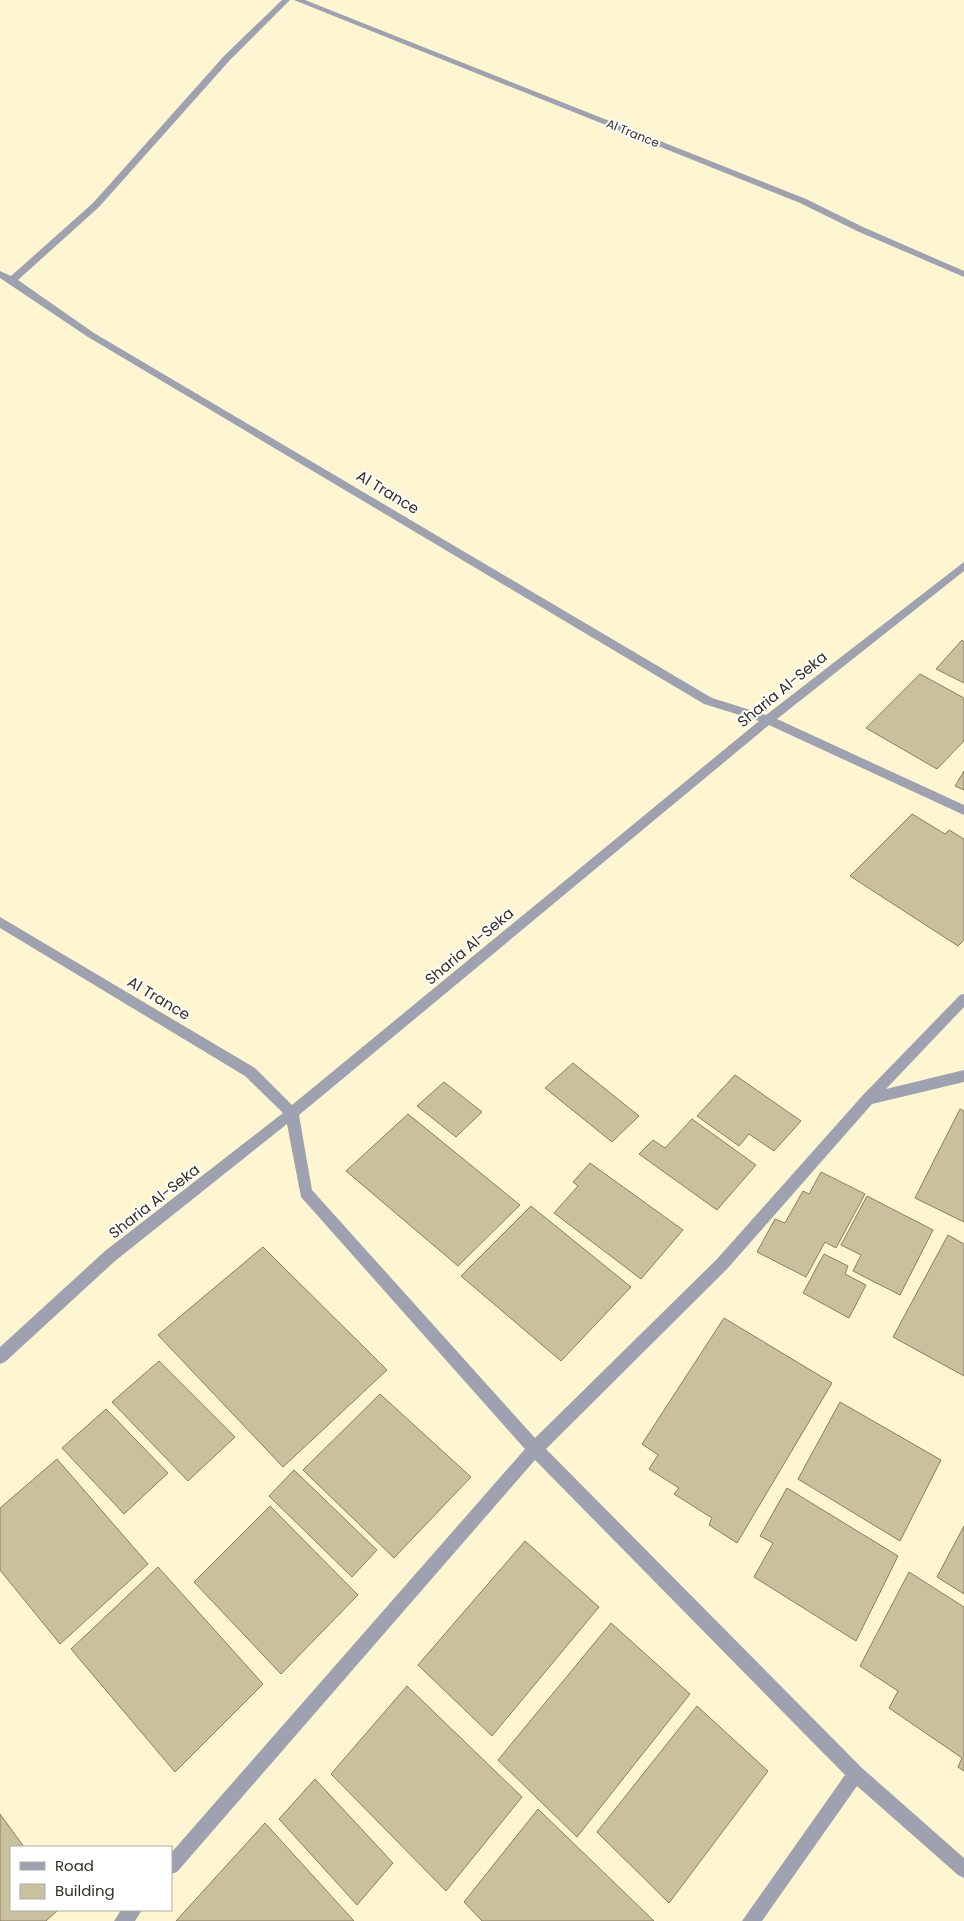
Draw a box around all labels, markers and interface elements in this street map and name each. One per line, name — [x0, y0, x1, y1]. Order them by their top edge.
street label: Al Trance — [604, 115, 662, 151]
street label: Al Trance — [353, 465, 423, 519]
street label: Sharia Al-Seka — [733, 646, 831, 732]
street label: Sharia Al-Seka — [420, 903, 518, 989]
street label: Al Trance — [124, 971, 194, 1025]
street label: Sharia Al-Seka — [104, 1159, 204, 1243]
legend — [10, 1846, 172, 1911]
text: Road — [55, 1855, 94, 1876]
text: Building — [55, 1880, 115, 1901]

